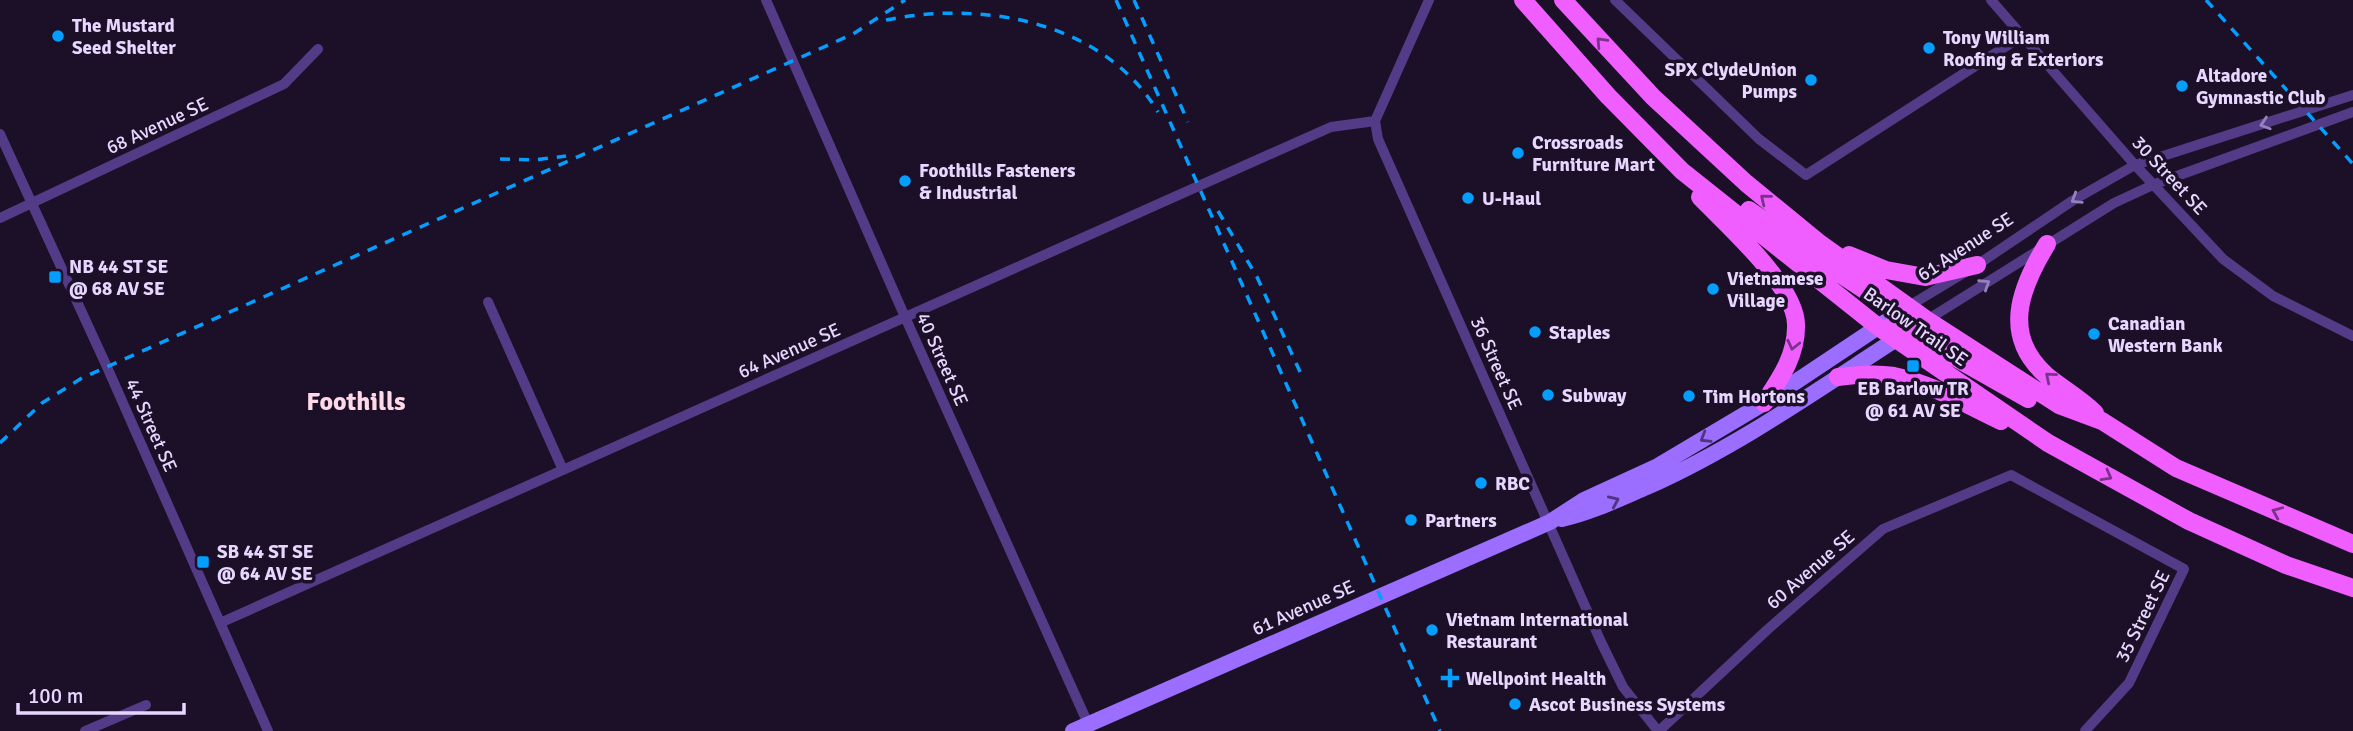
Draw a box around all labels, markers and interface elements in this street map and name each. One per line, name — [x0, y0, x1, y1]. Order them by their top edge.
place label: The Mustard Seed Shelter — [72, 14, 176, 60]
place label: Tony William Roofing & Exteriors — [1943, 26, 2103, 72]
marker: The Mustard Seed Shelter — [50, 28, 66, 44]
one-way arrow — [1597, 37, 1610, 50]
marker: Tony William Roofing & Exteriors — [1921, 40, 1937, 56]
place label: SPX ClydeUnion Pumps — [1664, 58, 1797, 104]
place label: Altadore Gymnastic Club — [2196, 64, 2326, 110]
marker: SPX ClydeUnion Pumps — [1803, 72, 1819, 88]
marker: Altadore Gymnastic Club — [2174, 78, 2190, 94]
street label: 68 Avenue SE — [103, 92, 212, 160]
one-way arrow — [2259, 115, 2271, 130]
place label: Crossroads Furniture Mart — [1532, 131, 1655, 177]
street label: 30 Street SE — [2126, 131, 2212, 220]
marker: Crossroads Furniture Mart — [1510, 145, 1526, 161]
place label: Foothills Fasteners & Industrial — [919, 159, 1076, 205]
marker: Foothills Fasteners & Industrial — [897, 173, 913, 189]
place label: U-Haul — [1482, 187, 1541, 211]
marker: U-Haul — [1460, 190, 1476, 206]
one-way arrow — [2071, 190, 2084, 203]
one-way arrow — [1761, 195, 1773, 208]
street label: 61 Avenue SE — [1913, 207, 2018, 287]
place label: NB 44 ST SE @ 68 AV SE — [69, 255, 168, 301]
place label: Vietnamese Village — [1727, 267, 1824, 313]
marker: NB 44 ST SE @ 68 AV SE — [47, 269, 63, 285]
one-way arrow — [1977, 279, 1990, 292]
marker: Vietnamese Village — [1705, 281, 1721, 297]
street label: Barlow Trail SE — [1858, 282, 1972, 372]
street label: 40 Street SE — [911, 309, 973, 410]
place label: Canadian Western Bank — [2108, 312, 2223, 358]
street label: 36 Street SE — [1465, 313, 1527, 414]
street label: 64 Avenue SE — [734, 318, 844, 384]
place label: Staples — [1549, 321, 1610, 345]
marker: Staples — [1527, 324, 1543, 340]
marker: Canadian Western Bank — [2086, 326, 2102, 342]
one-way arrow — [1786, 339, 1801, 351]
marker: EB Barlow TR @ 61 AV SE — [1905, 358, 1921, 374]
one-way arrow — [2045, 373, 2058, 385]
street label: 44 Street SE — [120, 375, 182, 476]
place label: EB Barlow TR @ 61 AV SE — [1857, 377, 1969, 423]
place label: Subway — [1562, 384, 1627, 408]
place label: Tim Hortons — [1703, 385, 1805, 409]
district label: Foothills — [306, 386, 406, 418]
marker: Subway — [1540, 387, 1556, 403]
marker: Tim Hortons — [1681, 388, 1697, 404]
one-way arrow — [1700, 430, 1713, 443]
one-way arrow — [2100, 468, 2113, 481]
place label: RBC — [1495, 472, 1530, 496]
marker: RBC — [1473, 475, 1489, 491]
one-way arrow — [1607, 495, 1620, 509]
one-way arrow — [2272, 506, 2284, 520]
place label: Partners — [1425, 509, 1497, 533]
marker: Partners — [1403, 512, 1419, 528]
street label: 60 Avenue SE — [1761, 525, 1860, 615]
place label: SB 44 ST SE @ 64 AV SE — [217, 540, 314, 586]
marker: SB 44 ST SE @ 64 AV SE — [195, 554, 211, 570]
street label: 35 Street SE — [2110, 566, 2176, 667]
street label: 61 Avenue SE — [1248, 575, 1358, 641]
place label: Vietnam International Restaurant — [1446, 608, 1629, 654]
marker: Vietnam International Restaurant — [1424, 622, 1440, 638]
place label: Wellpoint Health — [1466, 667, 1606, 691]
marker: Wellpoint Health — [1440, 668, 1460, 688]
scale bar — [18, 672, 184, 716]
text: 100 m — [28, 683, 83, 709]
place label: Ascot Business Systems — [1529, 693, 1725, 717]
marker: Ascot Business Systems — [1507, 696, 1523, 712]

